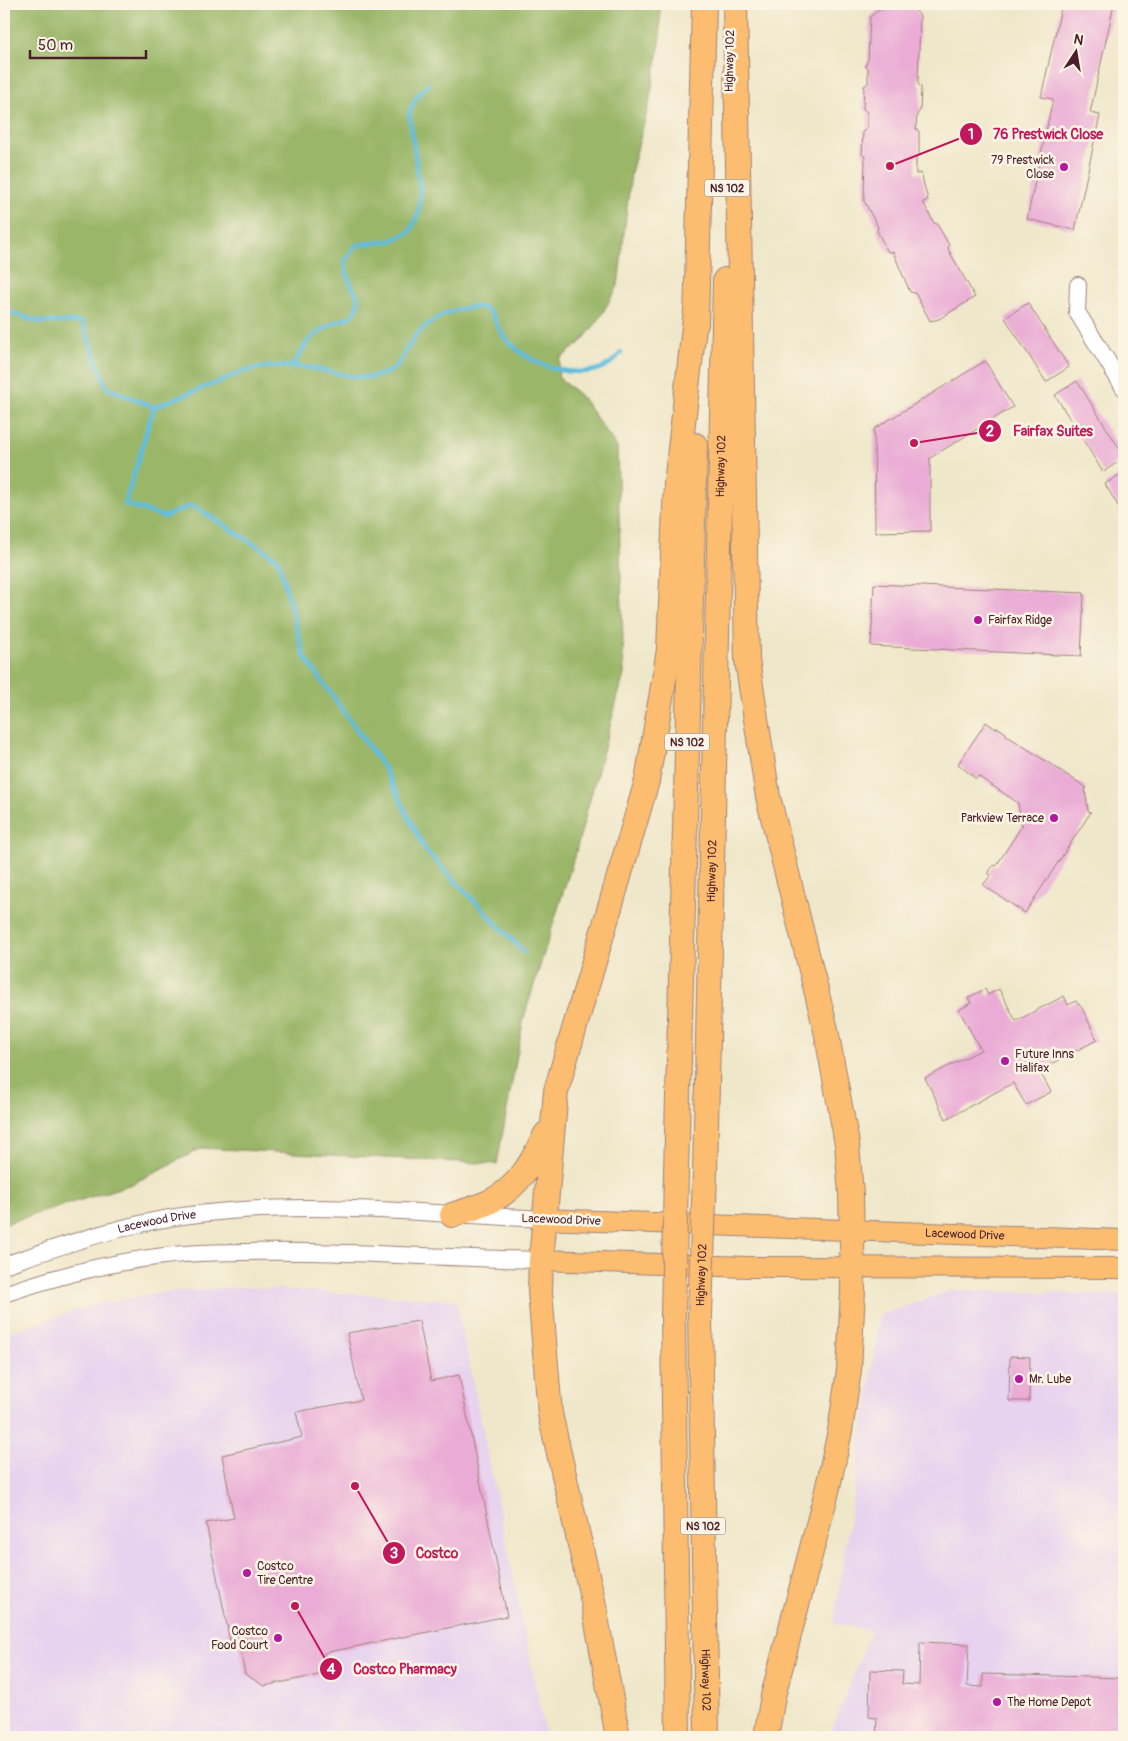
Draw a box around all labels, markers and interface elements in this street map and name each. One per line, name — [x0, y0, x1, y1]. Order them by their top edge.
scale bar — [30, 28, 146, 60]
north arrow — [1050, 28, 1100, 78]
street label: Highway 102 — [722, 29, 738, 92]
text: N — [1072, 30, 1085, 49]
text: 50 m — [38, 36, 73, 55]
callout: 76 Prestwick Close — [958, 120, 1114, 149]
text: 1 — [968, 125, 974, 144]
text: 76 Prestwick Close — [993, 126, 1104, 143]
place label: 79 Prestwick Close — [991, 153, 1054, 182]
marker: 79 Prestwick Close — [1058, 161, 1070, 173]
road number: NS 102 — [704, 180, 750, 197]
callout: Fairfax Suites — [978, 417, 1102, 446]
text: 2 — [986, 422, 994, 441]
text: Fairfax Suites — [1013, 423, 1094, 440]
street label: Highway 102 — [713, 434, 729, 498]
place label: Fairfax Ridge — [988, 613, 1052, 628]
marker: Fairfax Ridge — [972, 614, 984, 626]
road number: NS 102 — [664, 734, 710, 750]
place label: Parkview Terrace — [961, 811, 1044, 826]
marker: Parkview Terrace — [1048, 812, 1060, 824]
street label: Highway 102 — [704, 839, 720, 903]
place label: Future Inns Halifax — [1015, 1047, 1074, 1076]
marker: Future Inns Halifax — [999, 1055, 1011, 1067]
street label: Lacewood Drive — [116, 1207, 197, 1237]
street label: Lacewood Drive — [521, 1211, 601, 1229]
street label: Lacewood Drive — [925, 1225, 1005, 1243]
street label: Highway 102 — [693, 1243, 710, 1307]
place label: Mr. Lube — [1029, 1372, 1071, 1387]
marker: Mr. Lube — [1013, 1373, 1025, 1385]
road number: NS 102 — [680, 1518, 726, 1534]
callout: Costco — [381, 1538, 469, 1567]
text: 3 — [390, 1544, 398, 1563]
text: Costco — [416, 1545, 459, 1562]
place label: Costco Tire Centre — [257, 1559, 313, 1588]
marker: Costco Tire Centre — [241, 1567, 253, 1579]
place label: Costco Food Court — [211, 1624, 269, 1653]
marker: Costco Food Court — [272, 1632, 284, 1644]
street label: Highway 102 — [698, 1649, 714, 1712]
callout: Costco Pharmacy — [318, 1655, 467, 1684]
text: 4 — [327, 1660, 336, 1679]
text: Costco Pharmacy — [353, 1661, 457, 1678]
place label: The Home Depot — [1007, 1695, 1091, 1710]
marker: The Home Depot — [991, 1696, 1003, 1708]

